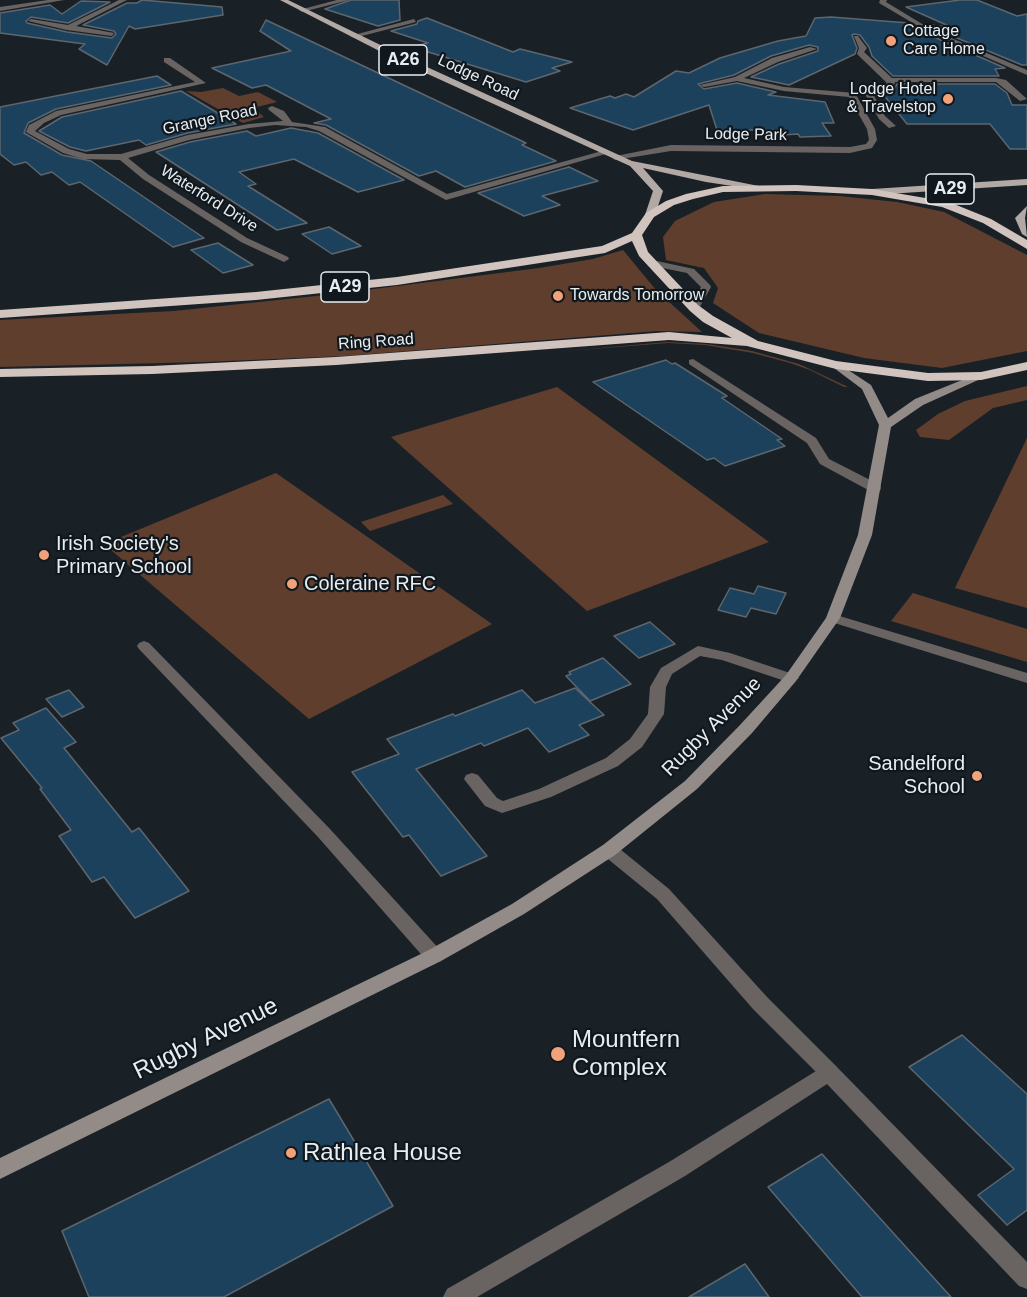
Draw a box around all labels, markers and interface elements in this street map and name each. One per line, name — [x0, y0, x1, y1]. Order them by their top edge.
place label: Cottage Care Home — [903, 22, 985, 60]
marker: Cottage Care Home — [884, 34, 898, 48]
road number: A26 — [379, 45, 427, 75]
street label: Lodge Road — [434, 51, 522, 105]
place label: Lodge Hotel & Travelstop — [847, 80, 936, 118]
marker: Lodge Hotel & Travelstop — [941, 92, 955, 106]
street label: Grange Road — [161, 101, 259, 139]
street label: Lodge Park — [705, 125, 787, 145]
street label: Waterford Drive — [157, 161, 261, 237]
road number: A29 — [926, 174, 974, 204]
road number: A29 — [321, 272, 369, 302]
place label: Towards Tomorrow — [570, 286, 704, 306]
marker: Towards Tomorrow — [551, 289, 565, 303]
street label: Ring Road — [338, 330, 414, 354]
place label: Irish Society's Primary School — [56, 532, 192, 579]
marker: Irish Society's Primary School — [37, 548, 51, 562]
place label: Coleraine RFC — [304, 572, 436, 596]
marker: Coleraine RFC — [285, 577, 299, 591]
street label: Rugby Avenue — [657, 672, 767, 782]
place label: Sandelford School — [868, 752, 965, 799]
marker: Sandelford School — [970, 769, 984, 783]
street label: Rugby Avenue — [129, 992, 283, 1086]
place label: Mountfern Complex — [572, 1026, 680, 1082]
marker: Mountfern Complex — [549, 1045, 567, 1063]
place label: Rathlea House — [303, 1139, 462, 1167]
marker: Rathlea House — [284, 1146, 298, 1160]

